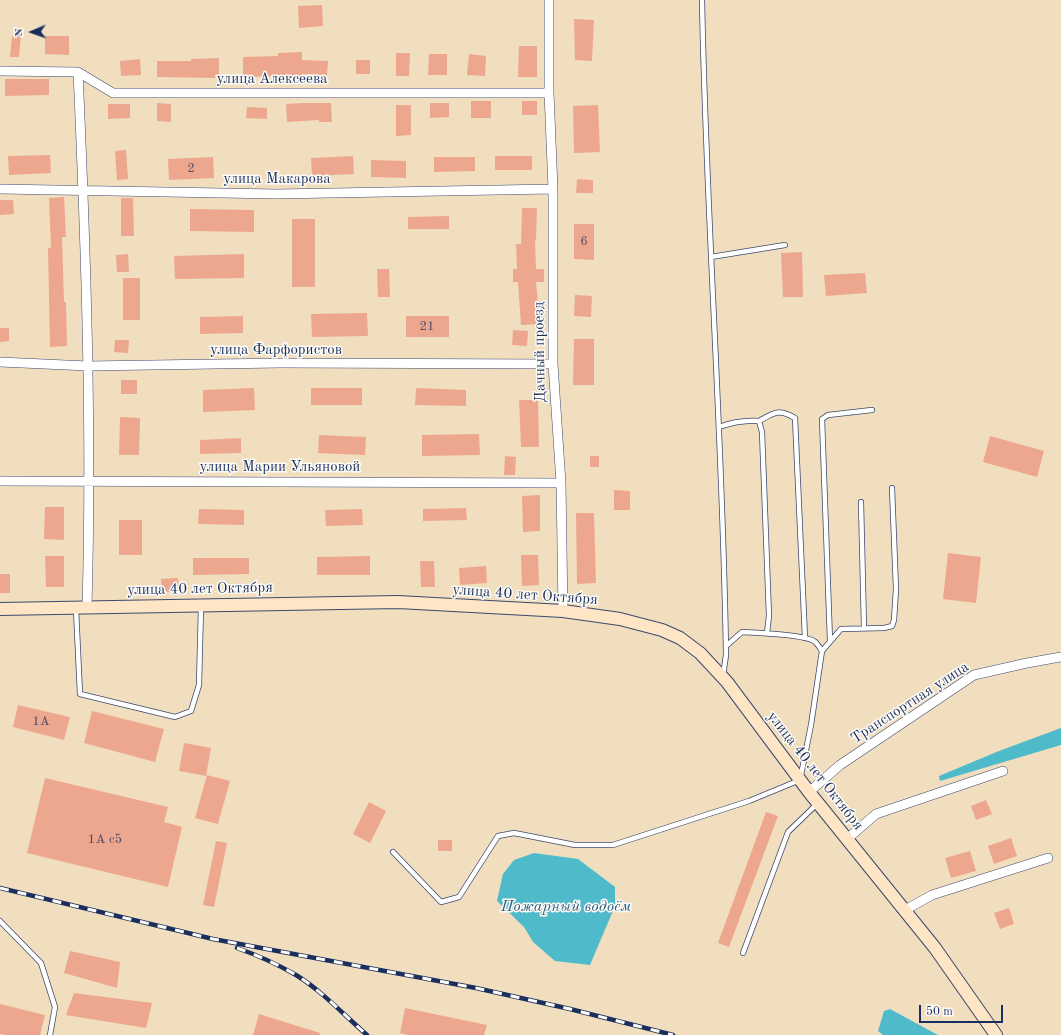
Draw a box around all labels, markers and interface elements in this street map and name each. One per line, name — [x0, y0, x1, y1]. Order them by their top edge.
north arrow — [12, 12, 52, 52]
text: N — [14, 28, 25, 37]
street label: улица Алексеева — [217, 70, 327, 88]
house number: 2 — [187, 161, 195, 177]
street label: улица Макарова — [223, 170, 331, 188]
house number: 6 — [580, 234, 588, 250]
street label: Дачный проезд — [530, 302, 550, 402]
house number: 21 — [419, 319, 435, 335]
street label: улица Фарфористов — [210, 341, 342, 359]
street label: улица Марии Ульяновой — [200, 458, 360, 476]
street label: улица 40 лет Октября — [127, 579, 273, 599]
street label: улица 40 лет Октября — [452, 581, 598, 609]
street label: Транспортная улица — [848, 658, 972, 748]
street label: улица 40 лет Октября — [763, 708, 867, 834]
house number: 1А — [32, 714, 50, 730]
house number: 1А с5 — [88, 832, 122, 848]
water label: Пожарный водоём — [501, 897, 631, 917]
scale bar — [921, 997, 1005, 1023]
text: 50 m — [926, 1006, 953, 1018]

